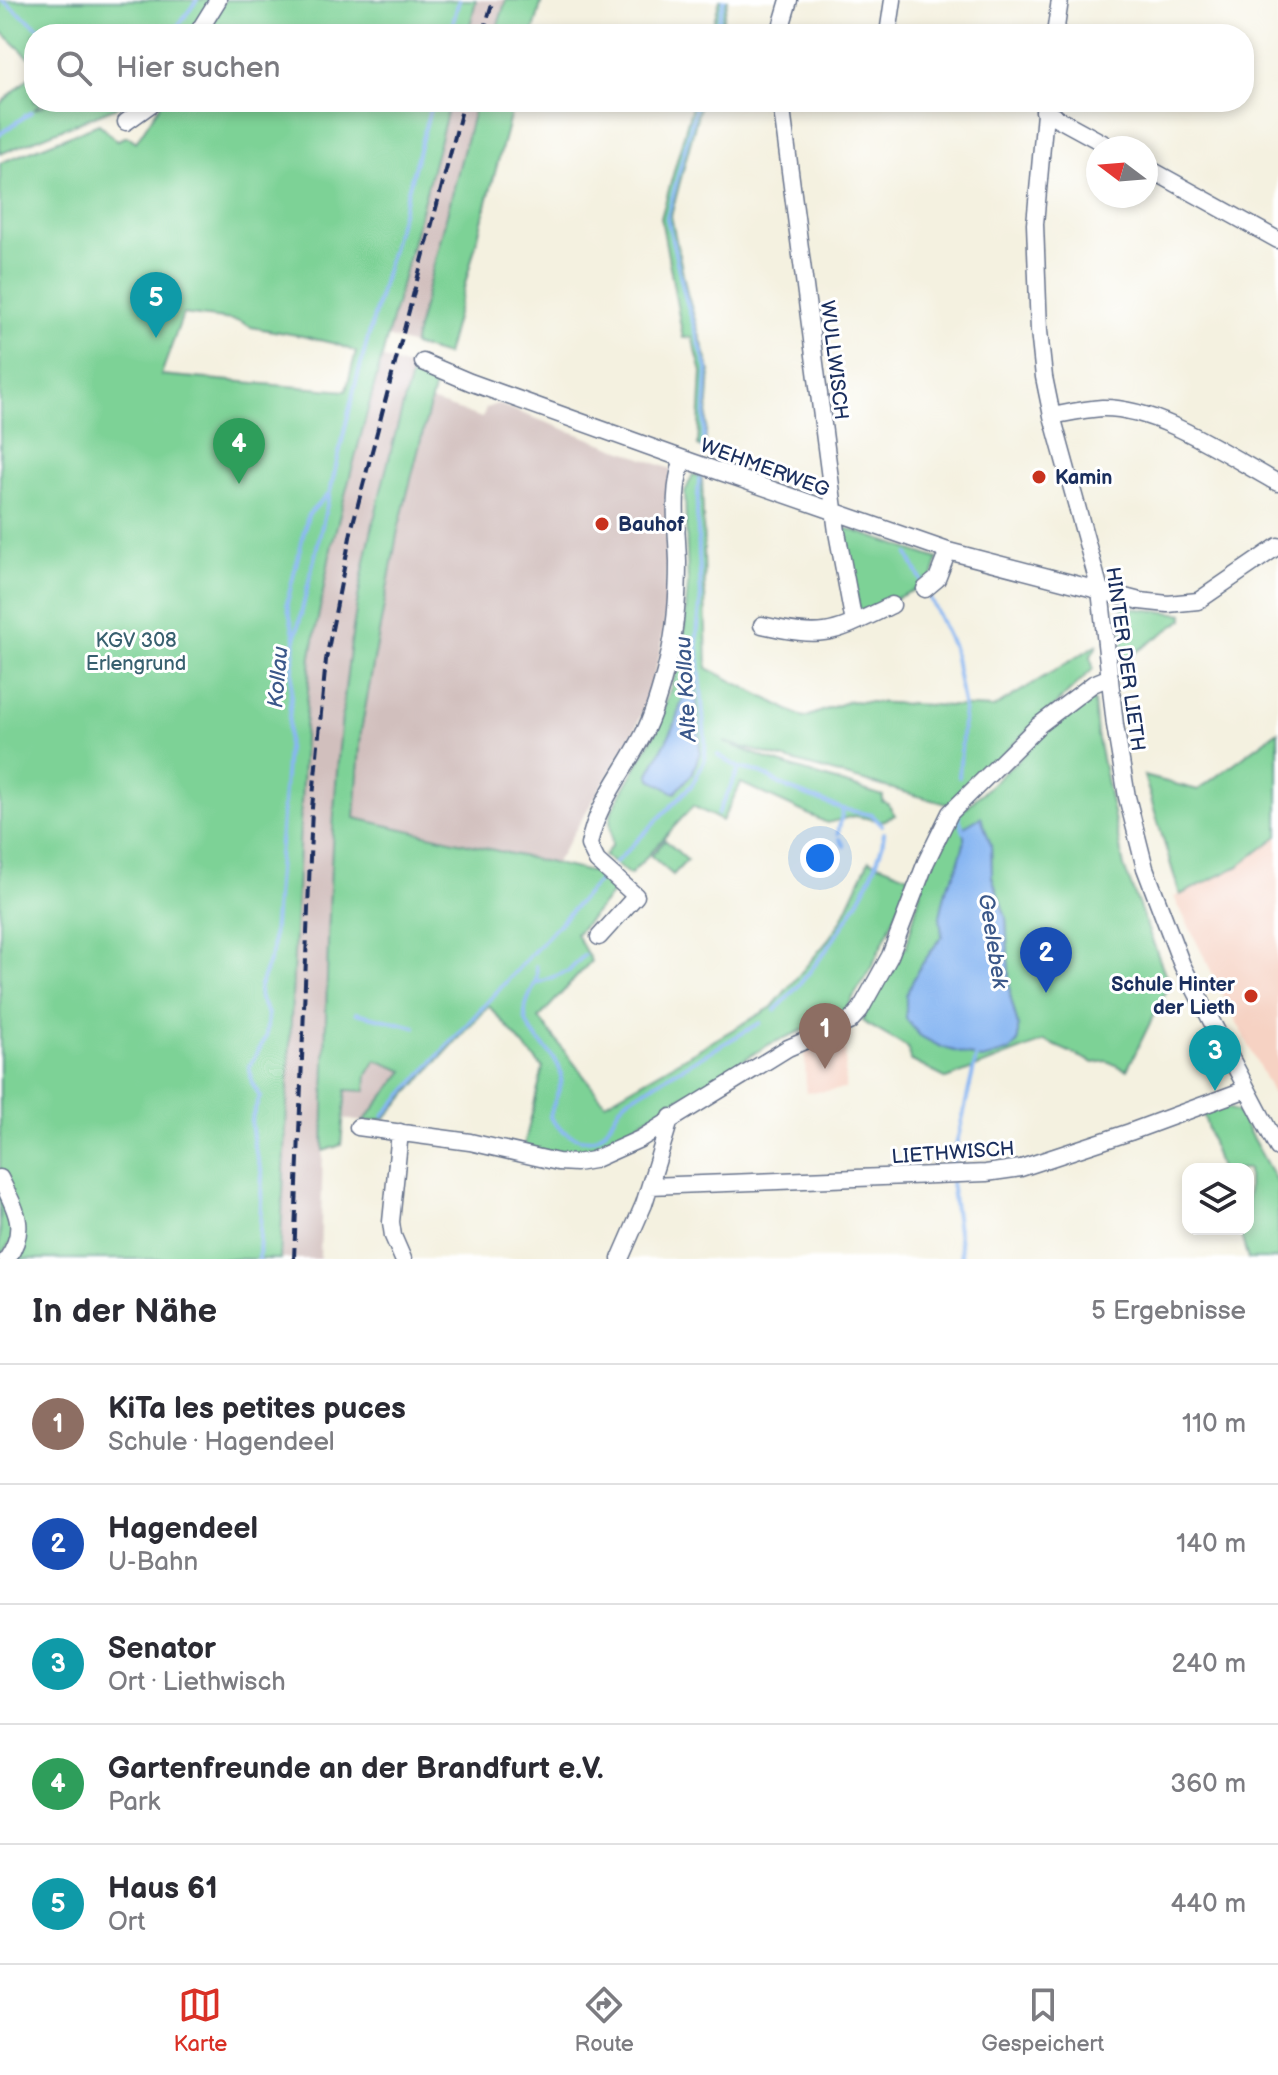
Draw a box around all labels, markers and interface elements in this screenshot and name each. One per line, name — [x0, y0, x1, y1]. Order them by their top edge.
search box — [24, 24, 1254, 112]
icon: search — [52, 46, 96, 90]
text: Hier suchen — [116, 50, 281, 86]
north arrow — [1086, 136, 1158, 208]
pin: 5 — [130, 272, 182, 338]
street label: WULLWISCH — [815, 299, 853, 421]
pin: 4 — [213, 418, 265, 484]
street label: WEHMERWEG — [697, 433, 832, 502]
place label: Kamin — [1055, 466, 1112, 490]
marker: Kamin — [1030, 468, 1048, 486]
place label: Bauhof — [618, 513, 685, 537]
marker: Bauhof — [593, 515, 611, 533]
street label: HINTER DER LIETH — [1100, 566, 1150, 753]
park label: KGV 308 Erlengrund — [86, 629, 186, 676]
water label: Alte Kollau — [670, 636, 703, 743]
water label: Kollau — [262, 645, 295, 709]
your location — [800, 838, 840, 878]
water label: Geelebek — [972, 892, 1014, 992]
pin: 2 — [1020, 927, 1072, 993]
place label: Schule Hinter der Lieth — [1111, 973, 1236, 1020]
marker: Schule Hinter der Lieth — [1242, 987, 1260, 1005]
pin: 1 — [799, 1003, 851, 1069]
pin: 3 — [1189, 1025, 1241, 1091]
street label: LIETHWISCH — [891, 1137, 1015, 1169]
map controls — [1182, 1163, 1254, 1235]
button: layers — [1182, 1163, 1254, 1235]
text: In der Nähe — [32, 1291, 217, 1332]
text: 5 Ergebnisse — [1091, 1296, 1246, 1327]
text: KiTa les petites puces — [108, 1391, 406, 1427]
text: 1 — [53, 1409, 63, 1440]
text: 110 m — [1182, 1409, 1246, 1440]
text: Schule · Hagendeel — [108, 1427, 335, 1458]
text: Hagendeel — [108, 1511, 258, 1547]
text: 2 — [50, 1529, 66, 1560]
text: 140 m — [1176, 1529, 1246, 1560]
text: U-Bahn — [108, 1547, 198, 1578]
text: Senator — [108, 1631, 216, 1667]
text: 3 — [50, 1649, 66, 1680]
text: 240 m — [1171, 1649, 1246, 1680]
text: Ort · Liethwisch — [108, 1667, 286, 1698]
text: Gartenfreunde an der Brandfurt e.V. — [108, 1751, 604, 1787]
text: 4 — [50, 1769, 66, 1800]
text: 360 m — [1170, 1769, 1246, 1800]
text: Park — [108, 1787, 160, 1818]
text: Haus 61 — [108, 1871, 218, 1907]
text: 5 — [50, 1889, 66, 1920]
text: 440 m — [1170, 1889, 1246, 1920]
text: Ort — [108, 1907, 145, 1938]
tab: Karte — [174, 1983, 227, 2058]
tab: Route — [575, 1983, 634, 2058]
tab: Gespeichert — [981, 1983, 1104, 2058]

